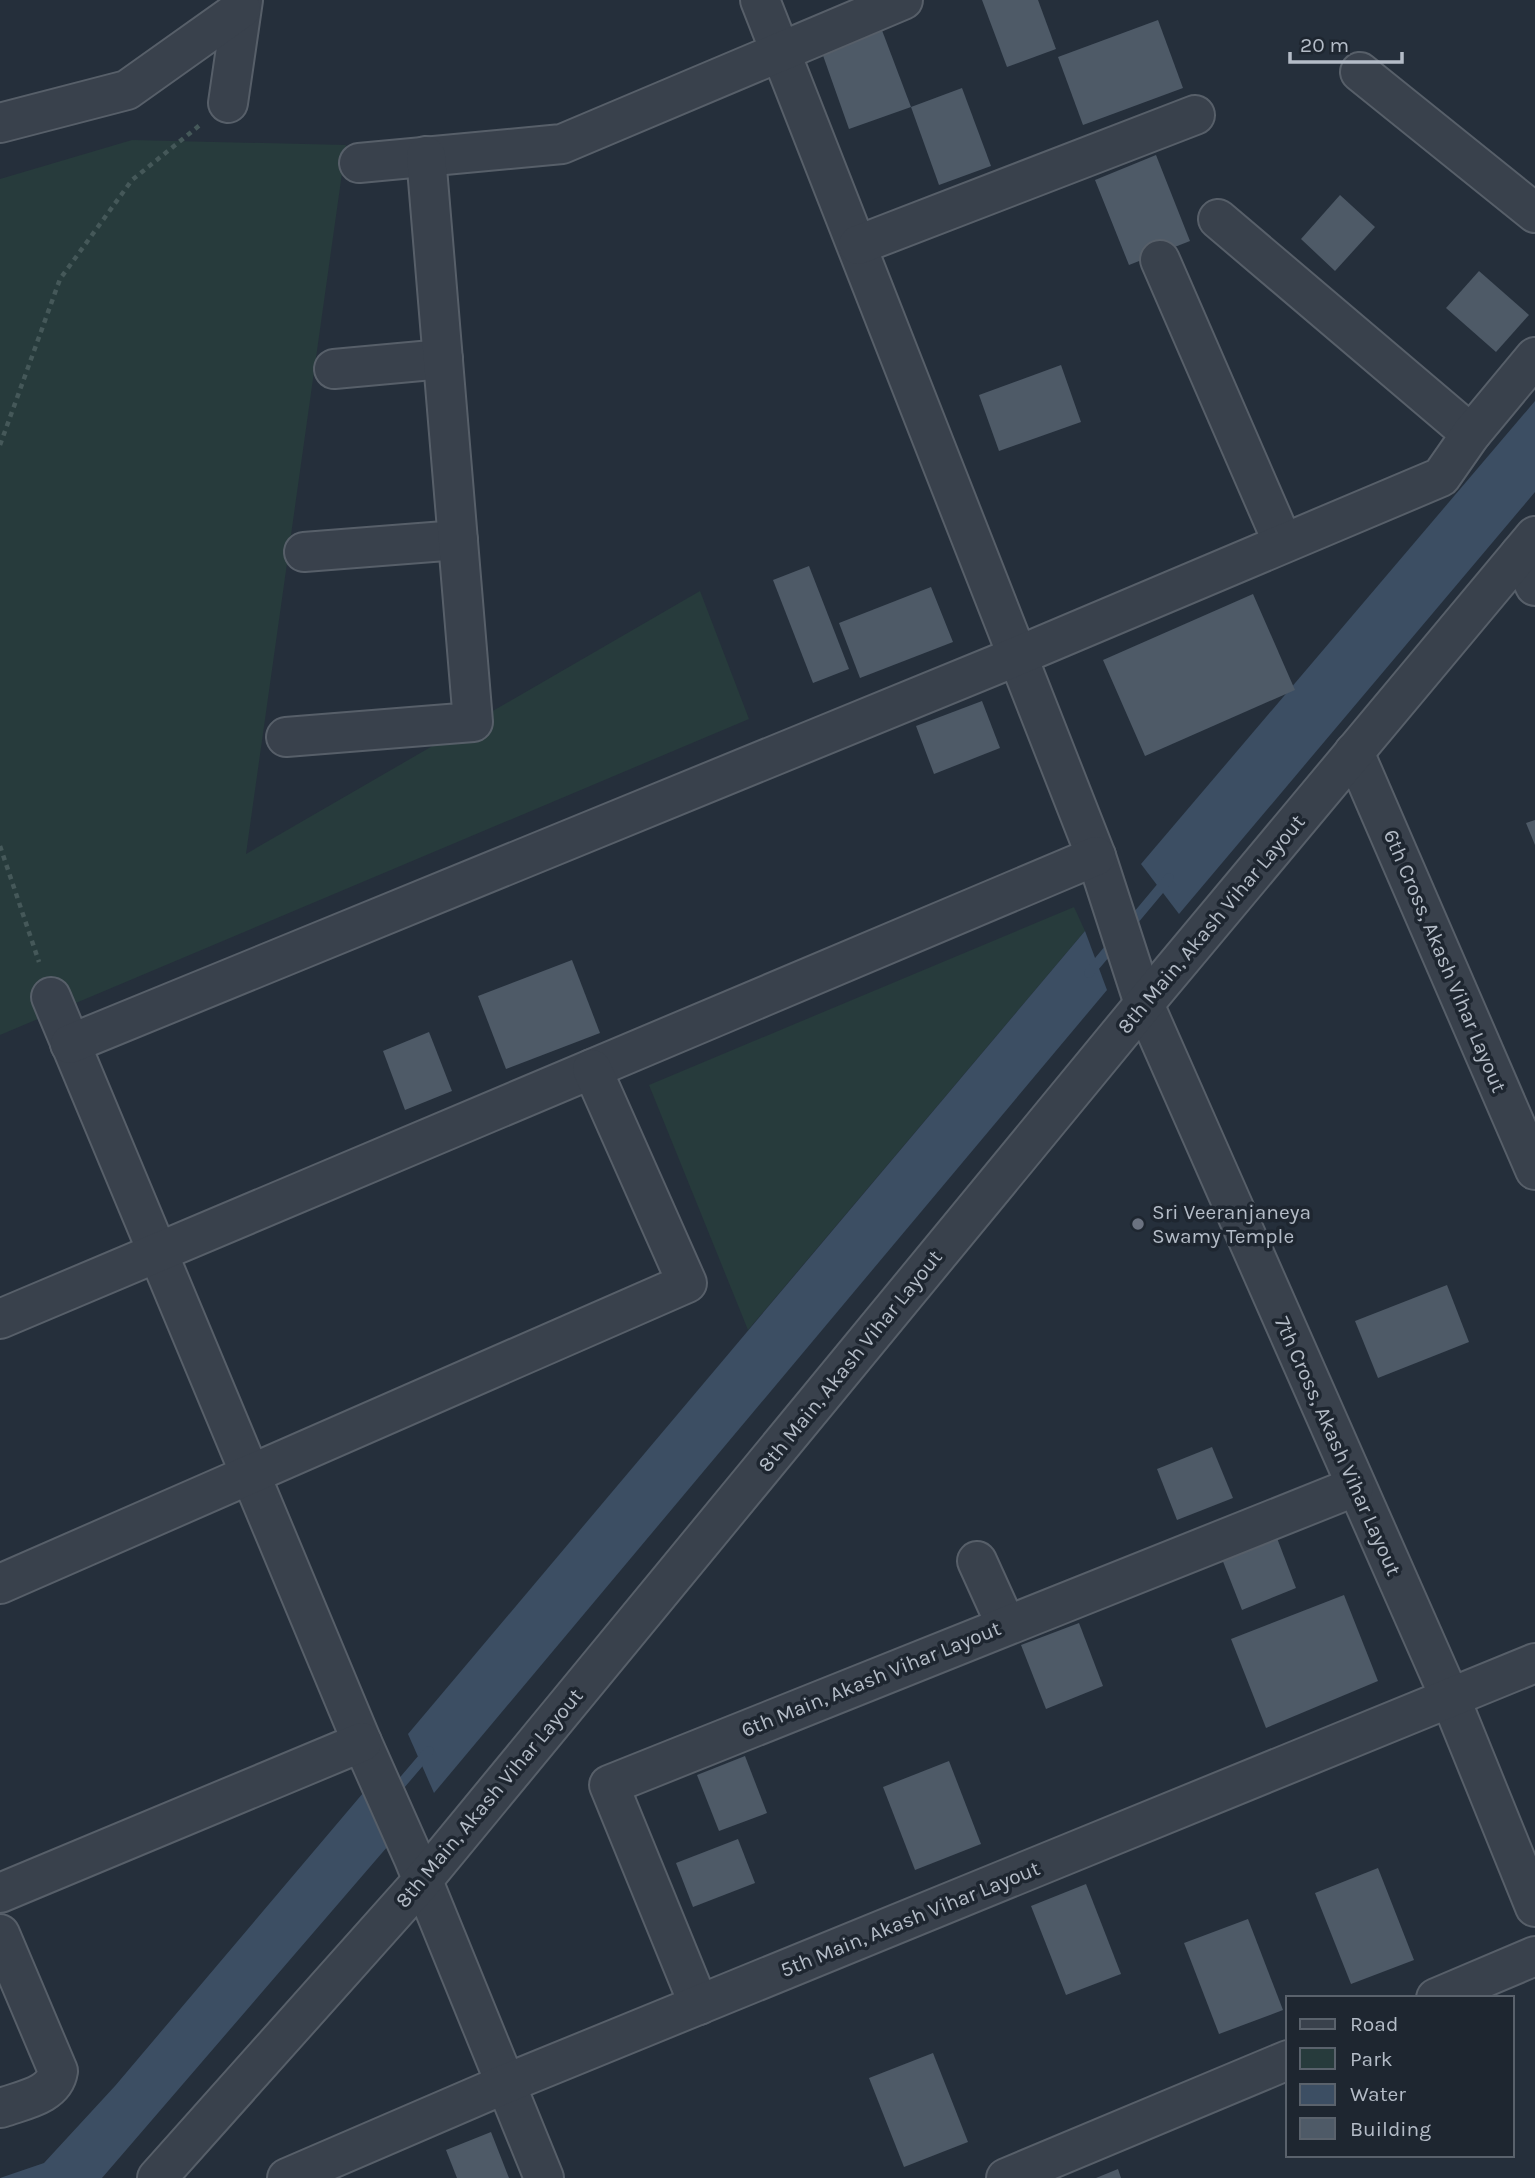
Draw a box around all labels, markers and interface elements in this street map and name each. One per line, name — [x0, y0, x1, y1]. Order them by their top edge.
scale bar — [1290, 21, 1402, 65]
text: 20 m — [1300, 33, 1349, 57]
street label: 8th Main, Akash Vihar Layout — [1112, 810, 1310, 1038]
street label: 6th Cross, Akash Vihar Layout — [1379, 826, 1511, 1096]
place label: Sri Veeranjaneya Swamy Temple — [1152, 1200, 1311, 1248]
marker: Sri Veeranjaneya Swamy Temple — [1130, 1216, 1146, 1232]
street label: 8th Main, Akash Vihar Layout — [753, 1245, 947, 1477]
street label: 7th Cross, Akash Vihar Layout — [1270, 1313, 1406, 1579]
street label: 6th Main, Akash Vihar Layout — [738, 1616, 1004, 1742]
street label: 8th Main, Akash Vihar Layout — [390, 1684, 588, 1912]
street label: 5th Main, Akash Vihar Layout — [777, 1856, 1043, 1982]
legend — [1286, 1996, 1514, 2157]
text: Road — [1350, 2012, 1398, 2036]
text: Park — [1350, 2047, 1393, 2071]
text: Water — [1350, 2082, 1406, 2106]
text: Building — [1350, 2117, 1431, 2141]

